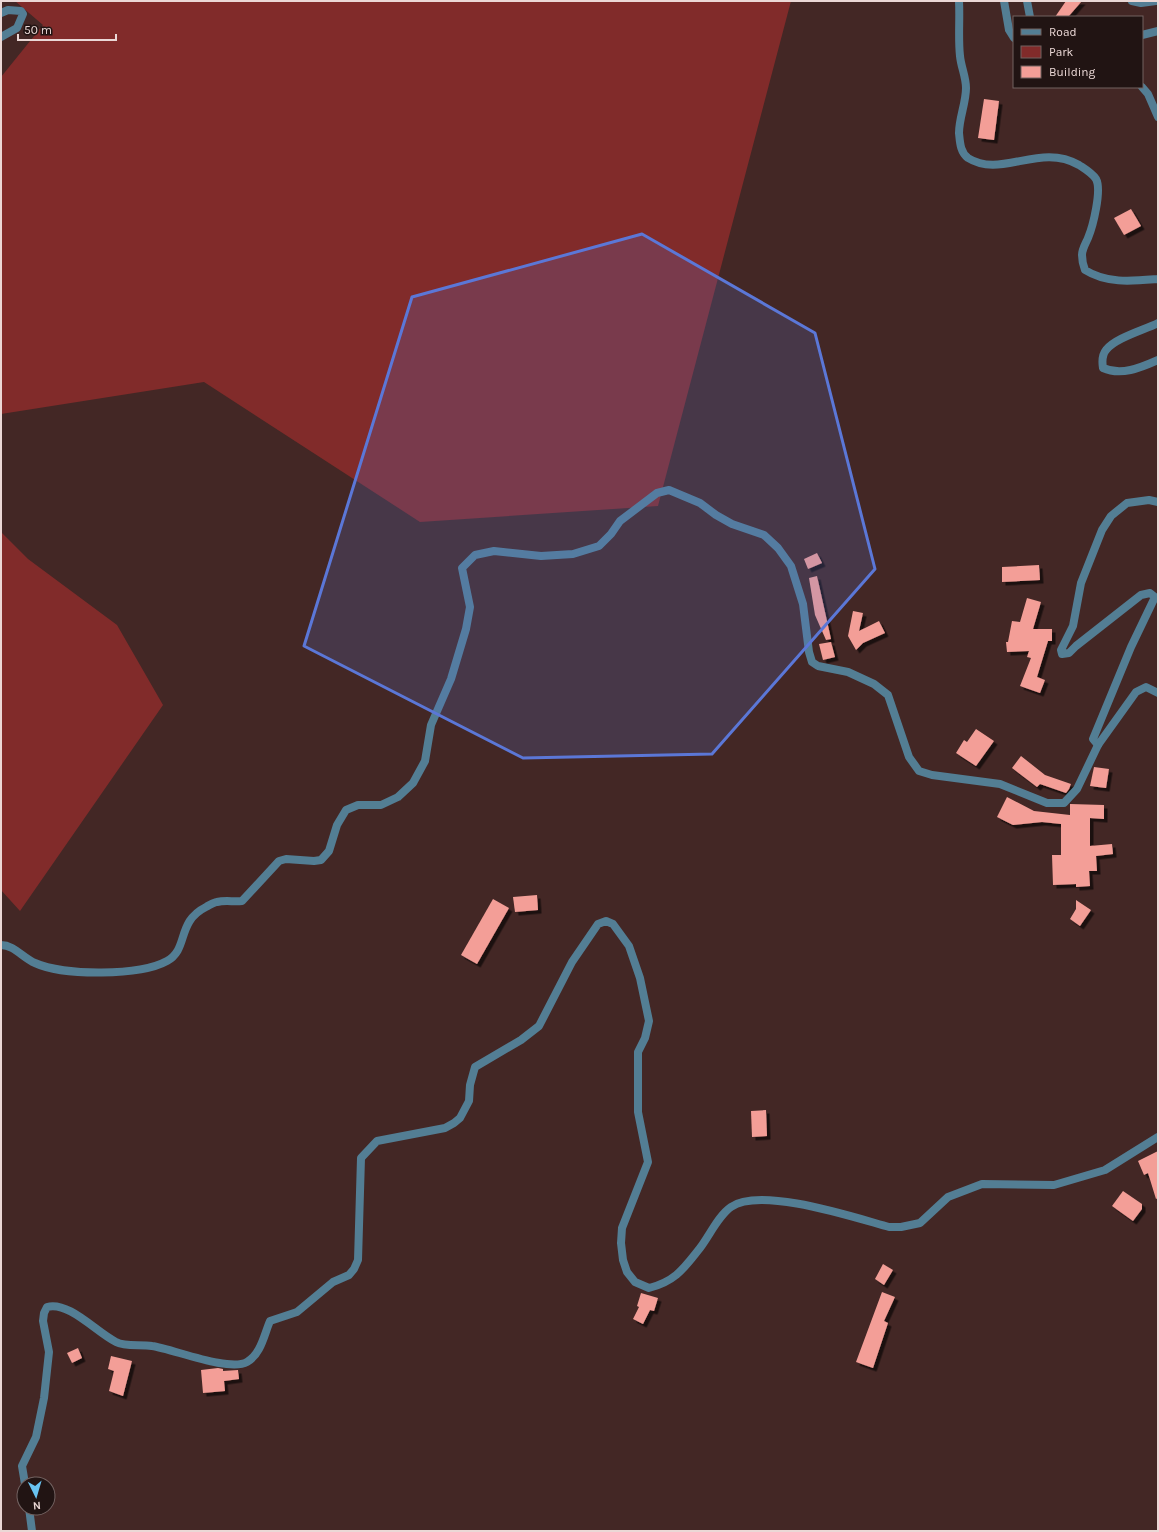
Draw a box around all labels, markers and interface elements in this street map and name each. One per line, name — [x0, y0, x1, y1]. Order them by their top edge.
scale bar — [18, 16, 116, 42]
legend — [1013, 16, 1143, 88]
text: 50 m — [24, 23, 52, 37]
text: Road — [1049, 25, 1077, 39]
text: Park — [1049, 45, 1074, 59]
text: Building — [1049, 65, 1096, 79]
north arrow — [16, 1476, 56, 1516]
text: N — [32, 1499, 41, 1512]

